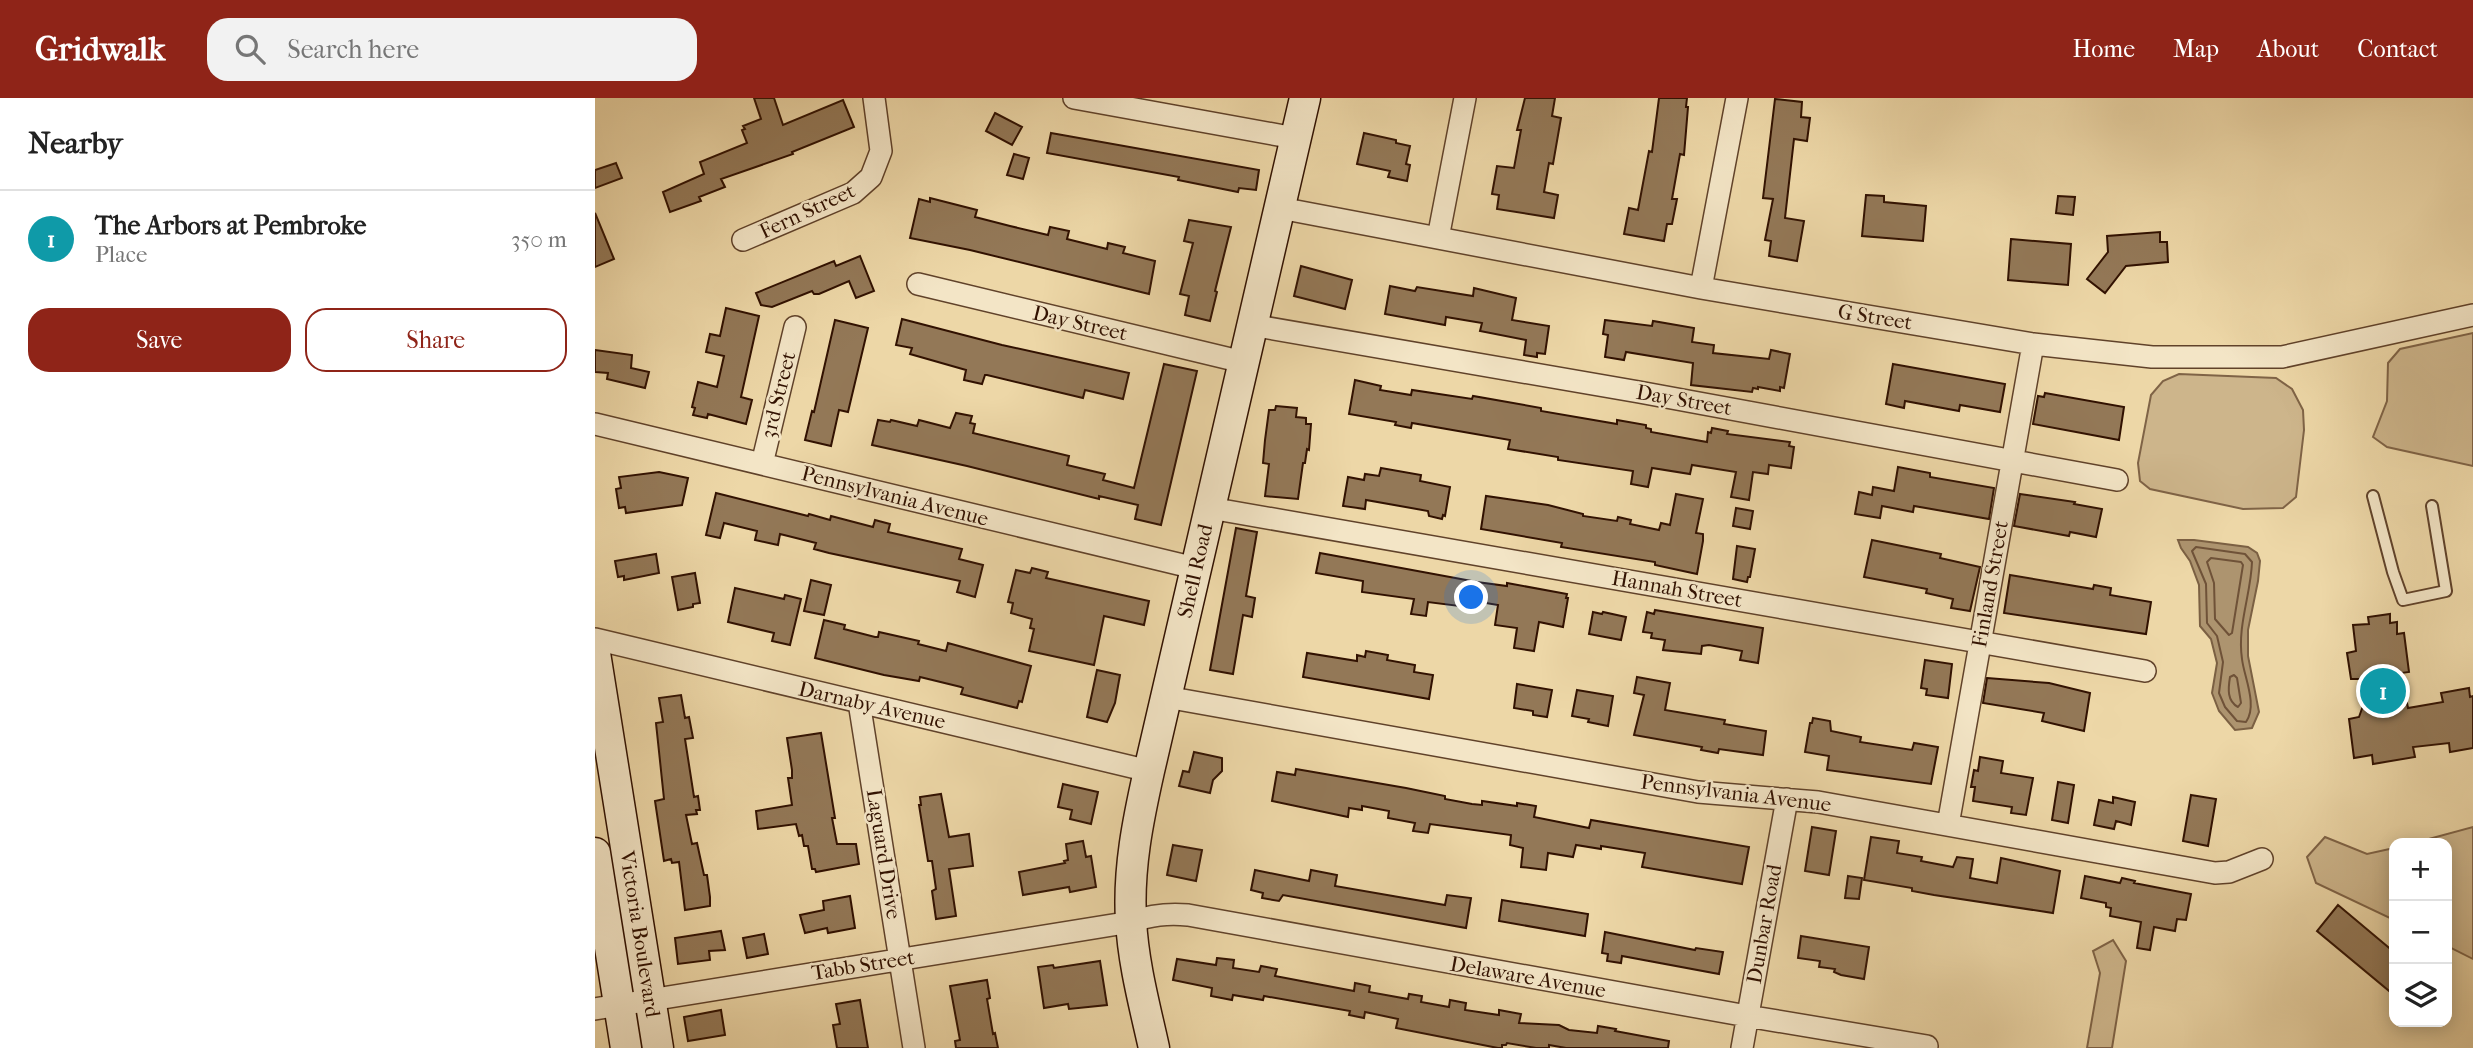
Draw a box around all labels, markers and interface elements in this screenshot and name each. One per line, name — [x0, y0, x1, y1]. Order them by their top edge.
search box — [207, 18, 697, 81]
text: Gridwalk — [35, 30, 165, 69]
icon: search — [231, 30, 269, 68]
text: Search here — [287, 34, 419, 65]
text: Home — [2073, 35, 2135, 63]
text: Map — [2173, 35, 2219, 63]
text: About — [2257, 35, 2319, 63]
text: Contact — [2357, 35, 2438, 63]
text: Nearby — [28, 126, 123, 161]
street label: Fern Street — [755, 178, 859, 244]
text: The Arbors at Pembroke — [95, 210, 366, 241]
text: 1 — [47, 226, 55, 253]
text: 350 m — [511, 226, 567, 253]
text: Place — [95, 241, 147, 268]
street label: G Street — [1836, 299, 1914, 335]
street label: Day Street — [1030, 300, 1130, 346]
button: Save — [28, 308, 291, 372]
button: Share — [305, 308, 567, 372]
street label: 3rd Street — [756, 349, 800, 441]
street label: Day Street — [1634, 380, 1734, 420]
street label: Pennsylvania Avenue — [799, 461, 991, 531]
street label: Finland Street — [1967, 518, 2013, 649]
street label: Shell Road — [1173, 521, 1218, 620]
street label: Hannah Street — [1610, 566, 1745, 612]
your location — [1454, 580, 1488, 614]
pin: 1 — [2360, 665, 2406, 717]
street label: Darnaby Avenue — [796, 676, 948, 734]
street label: Pennsylvania Avenue — [1639, 769, 1833, 817]
street label: Laguard Drive — [862, 787, 906, 921]
map controls — [2389, 838, 2452, 1027]
button: + — [2389, 838, 2452, 901]
street label: Victoria Boulevard — [615, 848, 665, 1020]
street label: Dunbar Road — [1742, 862, 1786, 986]
button: − — [2389, 901, 2452, 964]
street label: Tabb Street — [810, 945, 917, 985]
street label: Delaware Avenue — [1448, 951, 1608, 1003]
button: layers — [2389, 964, 2452, 1027]

